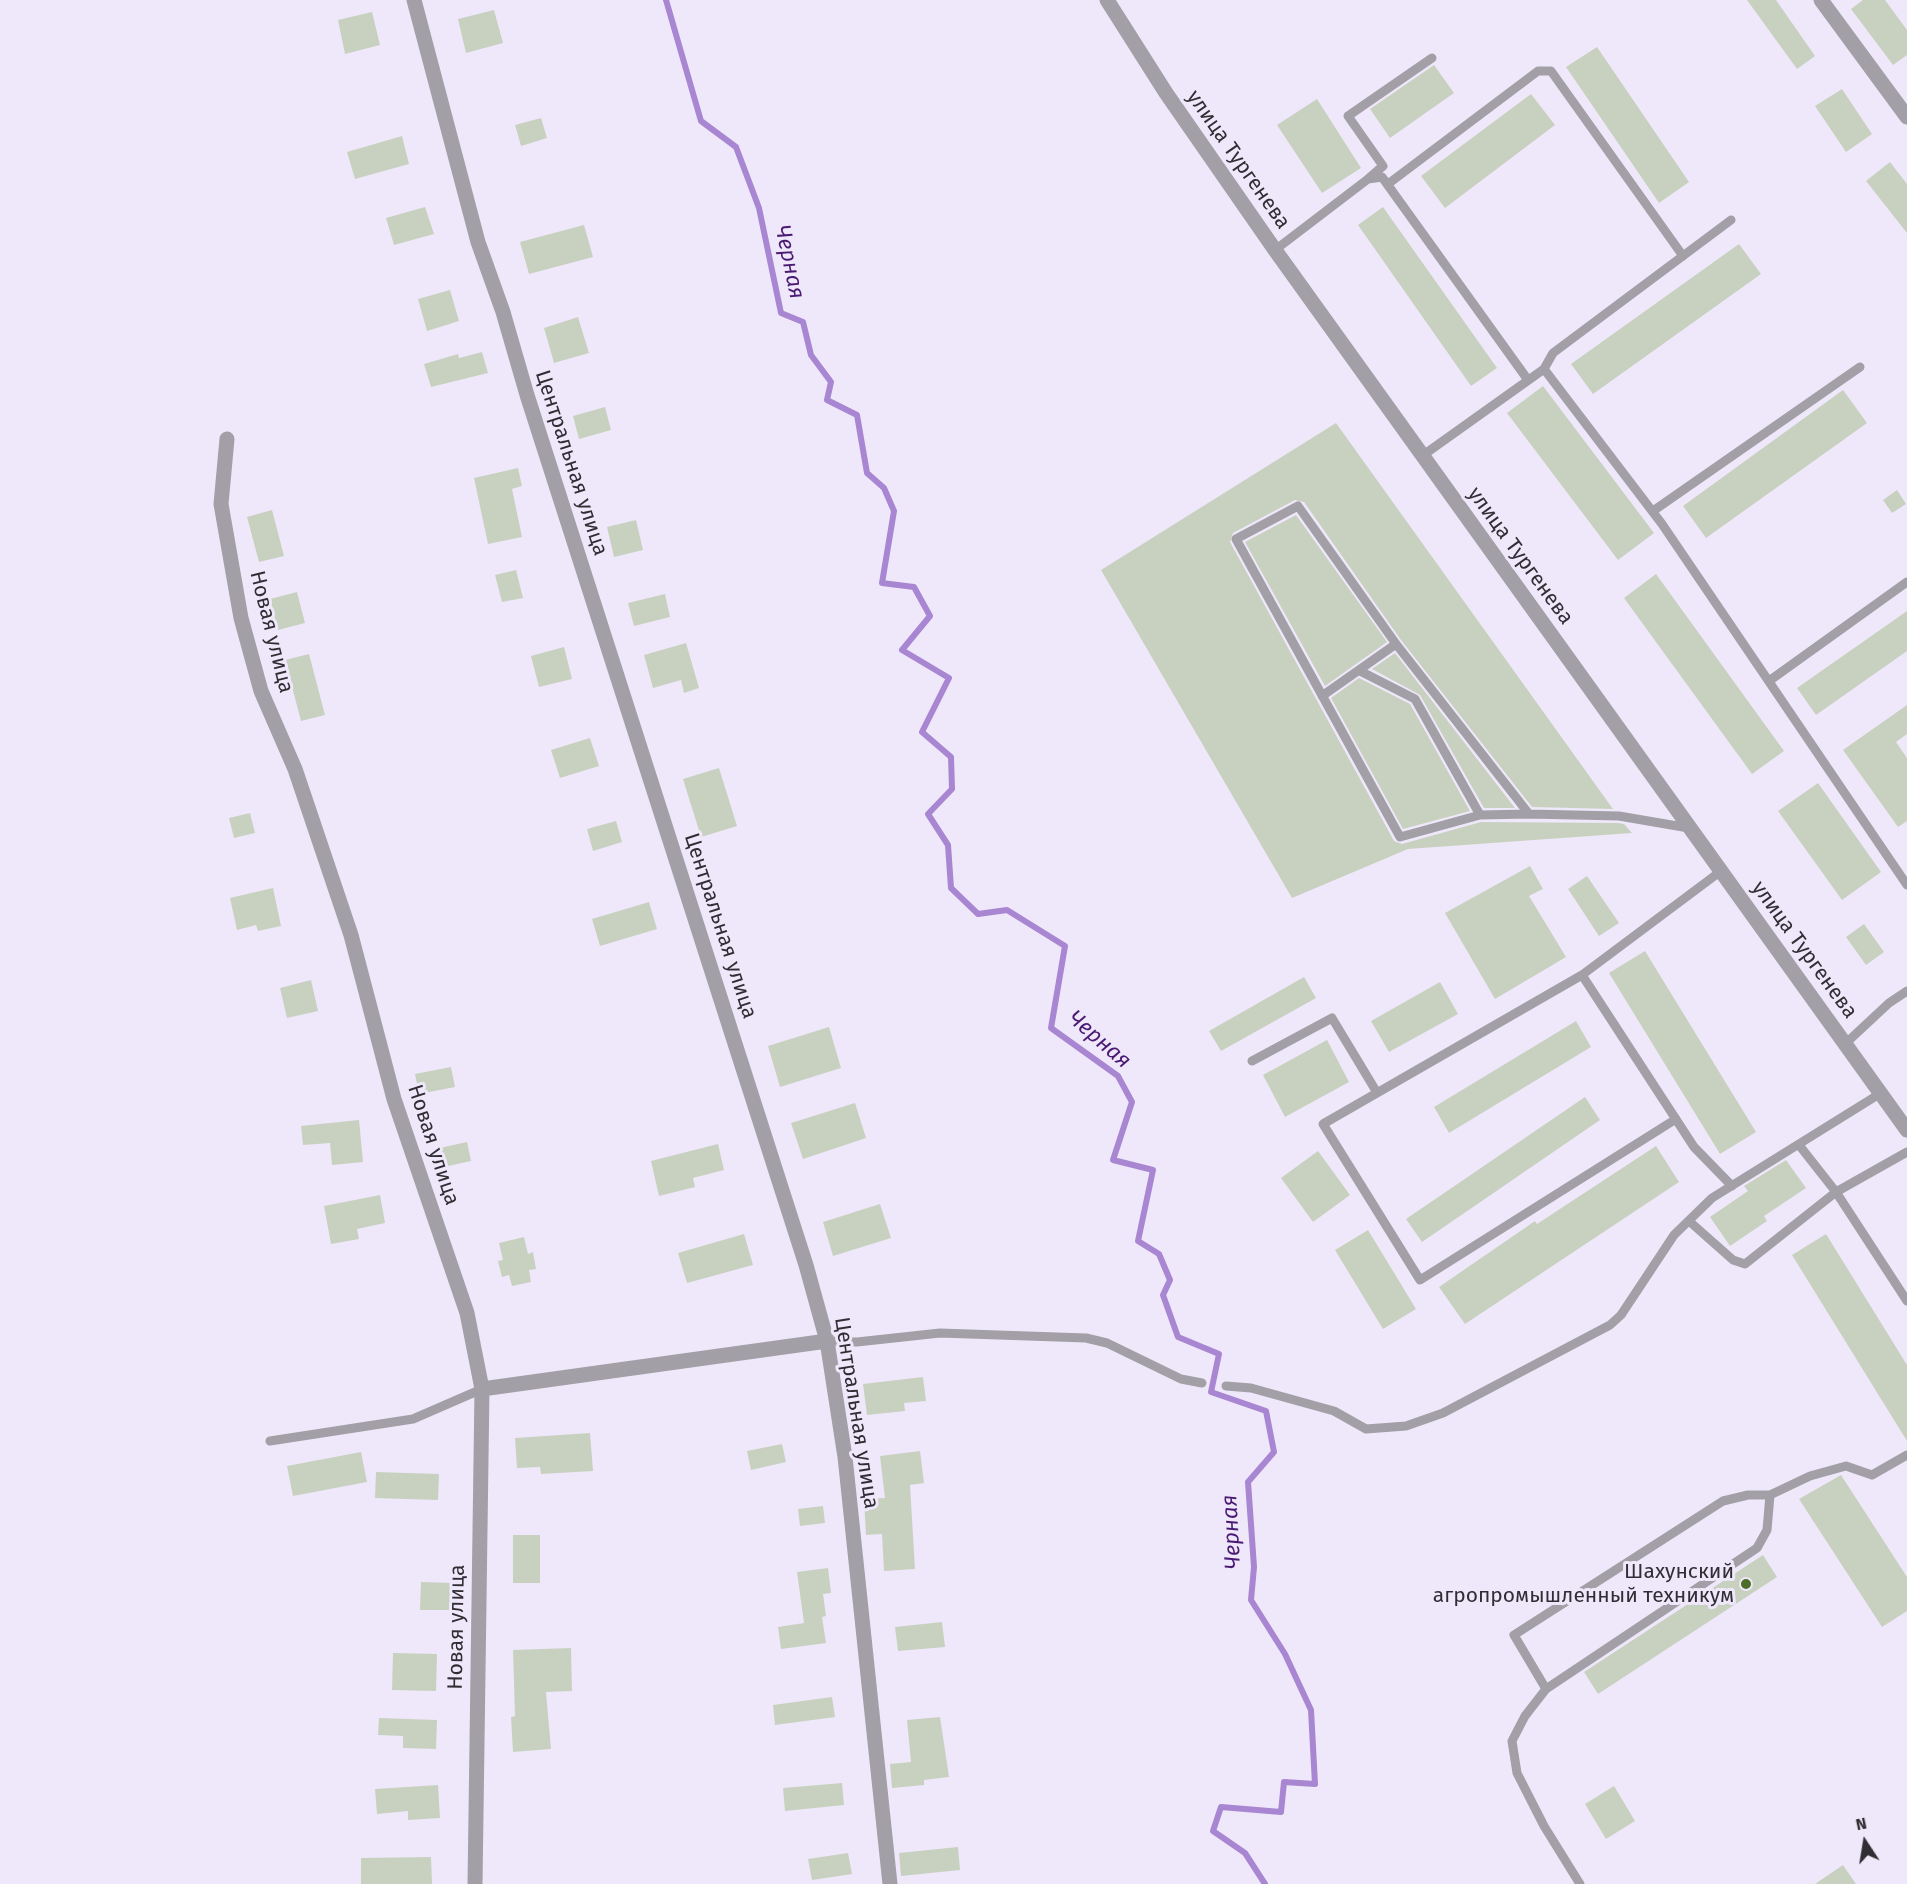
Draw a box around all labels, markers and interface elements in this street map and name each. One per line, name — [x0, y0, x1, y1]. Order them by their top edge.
street label: улица Тургенева — [1181, 86, 1295, 234]
water label: Черная — [768, 223, 810, 301]
street label: Центральная улица — [529, 367, 613, 559]
street label: улица Тургенева — [1462, 482, 1578, 630]
street label: Новая улица — [244, 568, 298, 696]
street label: Центральная улица — [678, 830, 762, 1022]
street label: улица Тургенева — [1746, 876, 1862, 1024]
water label: Черная — [1062, 1005, 1136, 1075]
street label: Новая улица — [402, 1082, 464, 1208]
street label: Центральная улица — [828, 1315, 884, 1511]
water label: Черная — [1217, 1494, 1247, 1570]
place label: Шахунский агропромышленный техникум — [1433, 1559, 1734, 1609]
street label: Новая улица — [443, 1564, 471, 1690]
marker: Шахунский агропромышленный техникум — [1739, 1577, 1753, 1591]
north arrow — [1835, 1812, 1895, 1872]
text: N — [1854, 1814, 1868, 1834]

